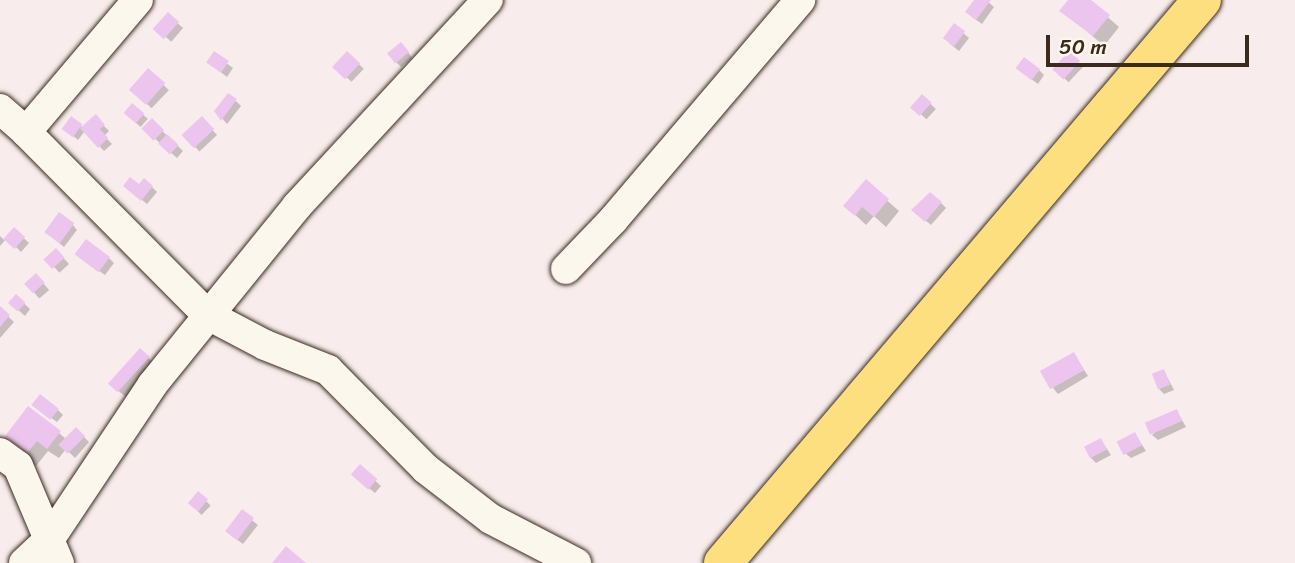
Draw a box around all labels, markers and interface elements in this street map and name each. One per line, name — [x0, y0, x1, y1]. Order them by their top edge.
scale bar — [1050, 21, 1253, 65]
text: 50 m — [1059, 28, 1107, 66]

